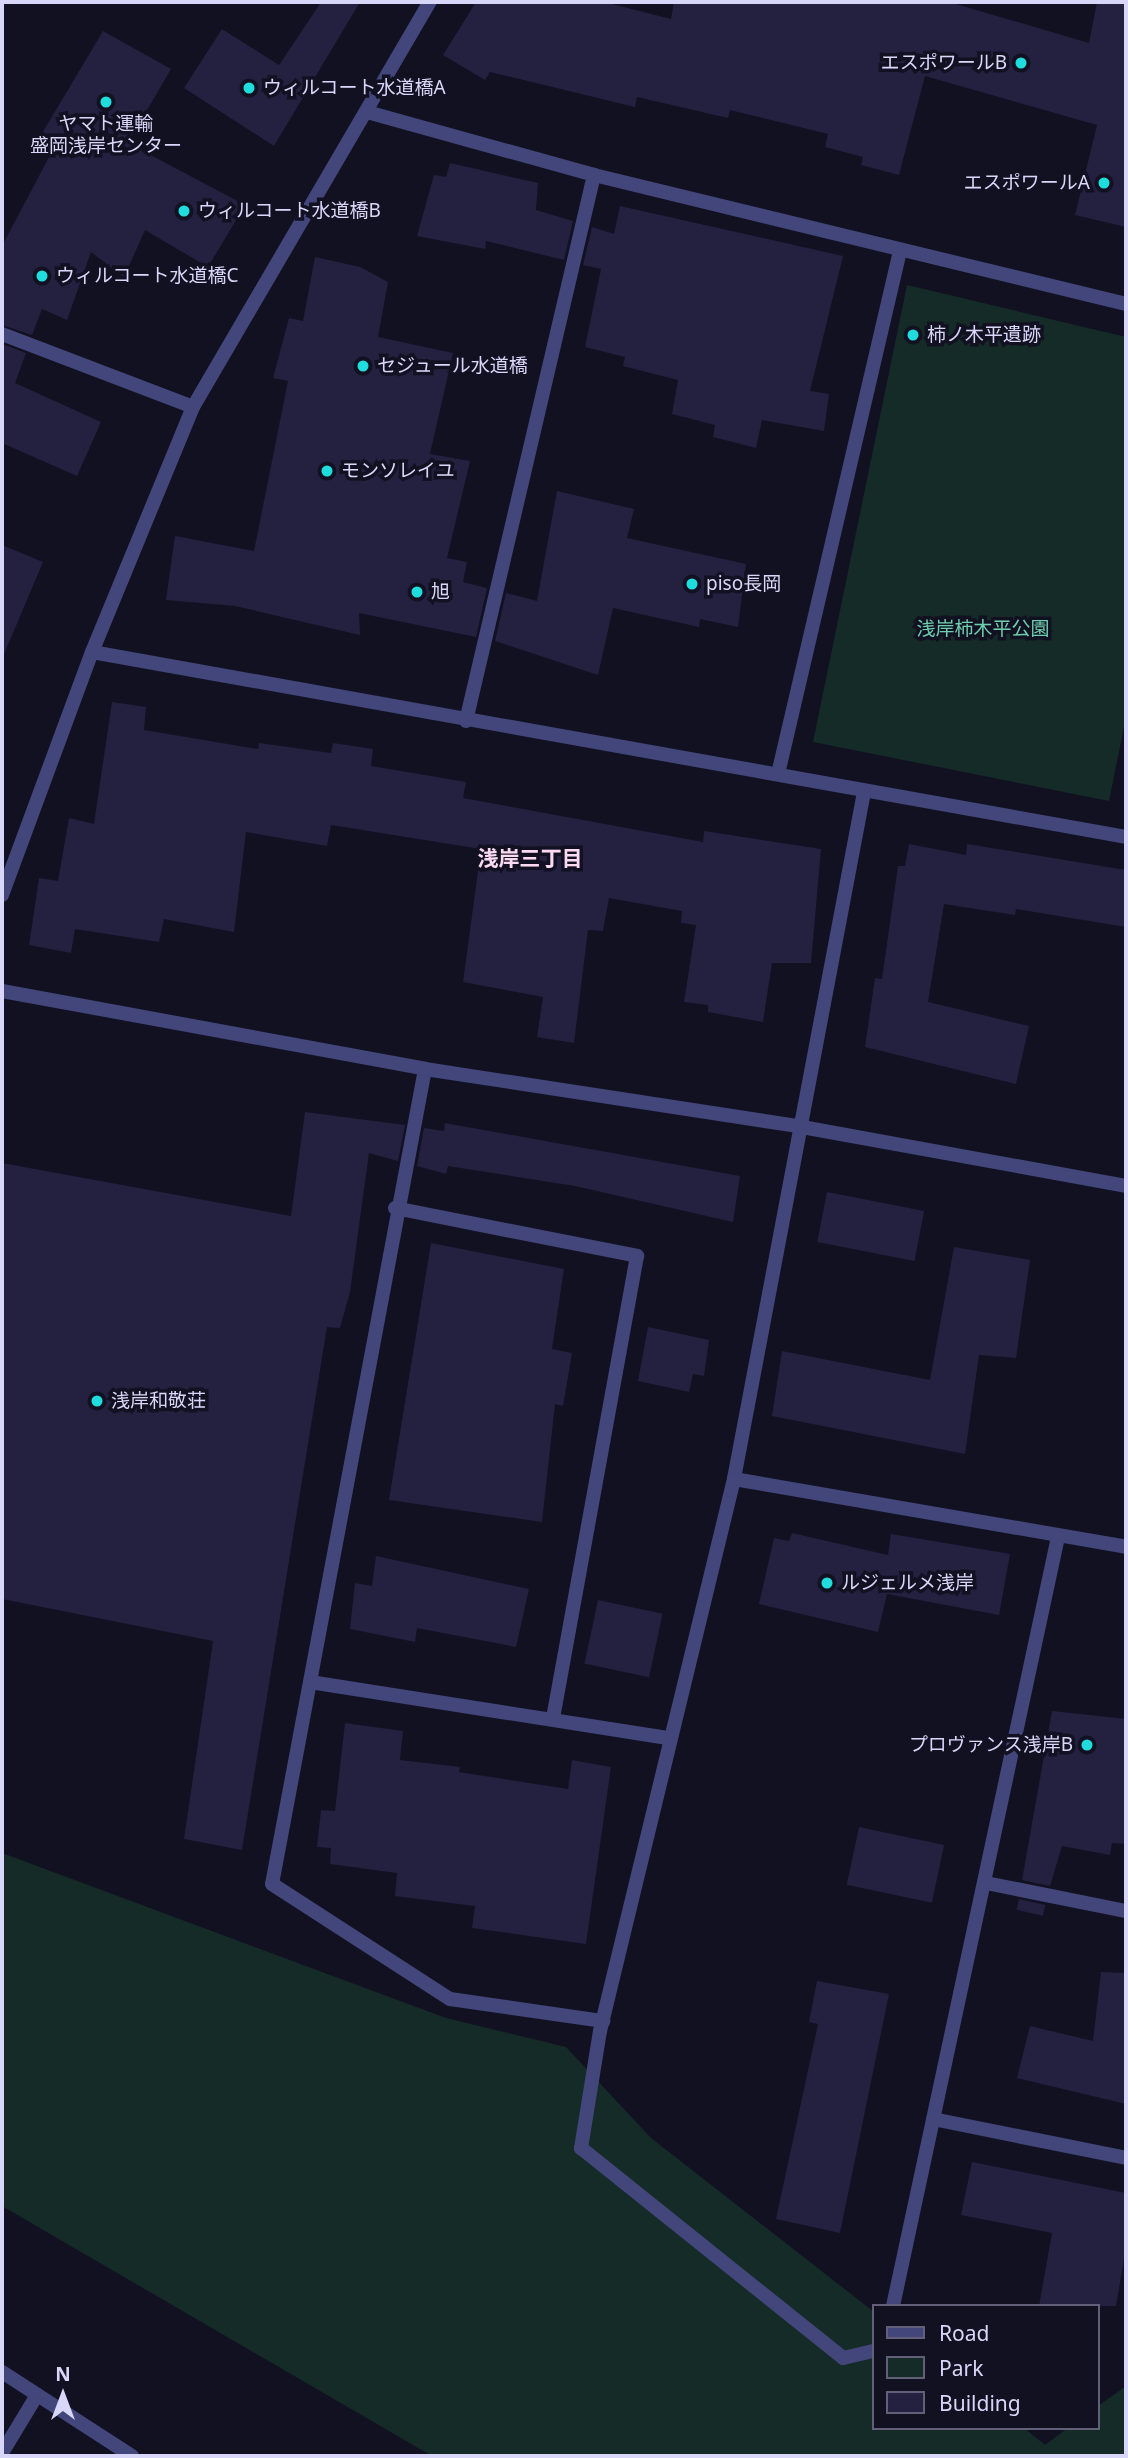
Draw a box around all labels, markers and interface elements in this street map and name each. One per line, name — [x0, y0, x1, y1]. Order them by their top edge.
place label: エスポワールB — [881, 52, 1007, 74]
marker: エスポワールB — [1013, 55, 1029, 71]
place label: ウィルコート水道橋A — [263, 77, 446, 99]
marker: ウィルコート水道橋A — [241, 80, 257, 96]
marker: ヤマト運輸 盛岡浅岸センター — [98, 94, 114, 110]
place label: ヤマト運輸 盛岡浅岸センター — [30, 113, 182, 157]
place label: エスポワールA — [964, 172, 1090, 194]
marker: エスポワールA — [1096, 175, 1112, 191]
place label: ウィルコート水道橋B — [198, 200, 381, 222]
marker: ウィルコート水道橋B — [176, 203, 192, 219]
place label: ウィルコート水道橋C — [56, 265, 239, 287]
marker: ウィルコート水道橋C — [34, 268, 50, 284]
place label: 柿ノ木平遺跡 — [927, 324, 1041, 346]
marker: 柿ノ木平遺跡 — [905, 327, 921, 343]
place label: セジュール水道橋 — [377, 355, 529, 377]
marker: セジュール水道橋 — [355, 358, 371, 374]
place label: モンソレイユ — [341, 460, 455, 482]
marker: モンソレイユ — [319, 463, 335, 479]
place label: piso長岡 — [706, 573, 781, 595]
marker: piso長岡 — [684, 576, 700, 592]
place label: 旭 — [431, 581, 450, 603]
marker: 旭 — [409, 584, 425, 600]
park label: 浅岸柿木平公園 — [917, 618, 1049, 640]
district label: 浅岸三丁目 — [478, 845, 582, 871]
place label: 浅岸和敬荘 — [111, 1390, 206, 1412]
marker: 浅岸和敬荘 — [89, 1393, 105, 1409]
place label: ルジェルメ浅岸 — [841, 1572, 974, 1594]
marker: ルジェルメ浅岸 — [819, 1575, 835, 1591]
place label: プロヴァンス浅岸B — [909, 1734, 1073, 1756]
marker: プロヴァンス浅岸B — [1079, 1737, 1095, 1753]
legend — [872, 2304, 1100, 2430]
text: Road — [939, 2319, 989, 2347]
text: Park — [939, 2354, 983, 2382]
north arrow — [28, 2360, 98, 2430]
text: N — [55, 2361, 71, 2387]
text: Building — [939, 2389, 1021, 2417]

